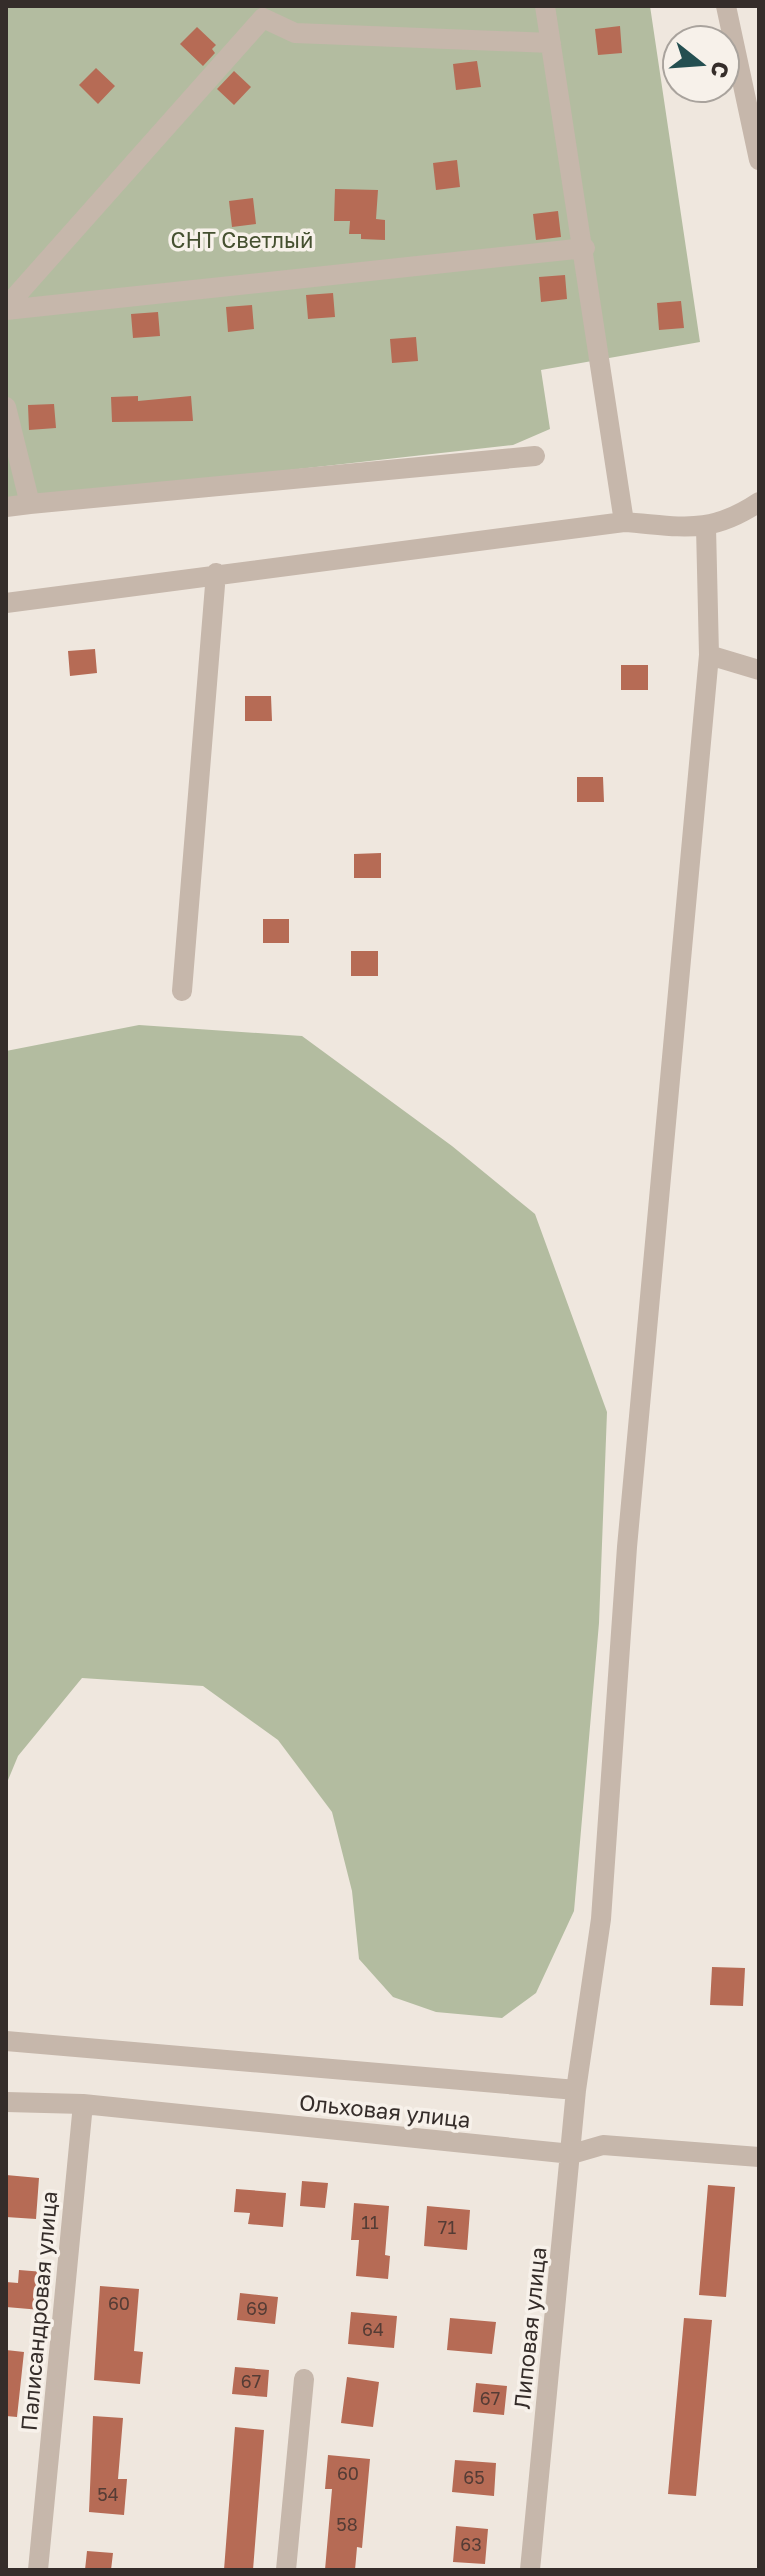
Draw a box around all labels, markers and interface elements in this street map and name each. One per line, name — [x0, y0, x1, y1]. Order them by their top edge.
north arrow — [661, 24, 741, 104]
text: С — [705, 59, 736, 81]
park label: СНТ Светлый — [170, 226, 314, 253]
street label: Ольховая улица — [298, 2088, 472, 2133]
street label: Палисандровая улица — [15, 2190, 62, 2432]
house number: 11 — [361, 2211, 379, 2233]
house number: 71 — [438, 2216, 456, 2238]
street label: Липовая улица — [508, 2246, 551, 2410]
house number: 60 — [108, 2292, 130, 2314]
house number: 69 — [246, 2297, 268, 2319]
house number: 64 — [362, 2318, 384, 2340]
house number: 67 — [241, 2370, 261, 2392]
house number: 67 — [480, 2387, 500, 2409]
house number: 60 — [337, 2462, 359, 2484]
house number: 65 — [463, 2466, 485, 2488]
house number: 54 — [97, 2483, 119, 2505]
house number: 58 — [336, 2513, 358, 2535]
house number: 63 — [460, 2533, 482, 2555]

